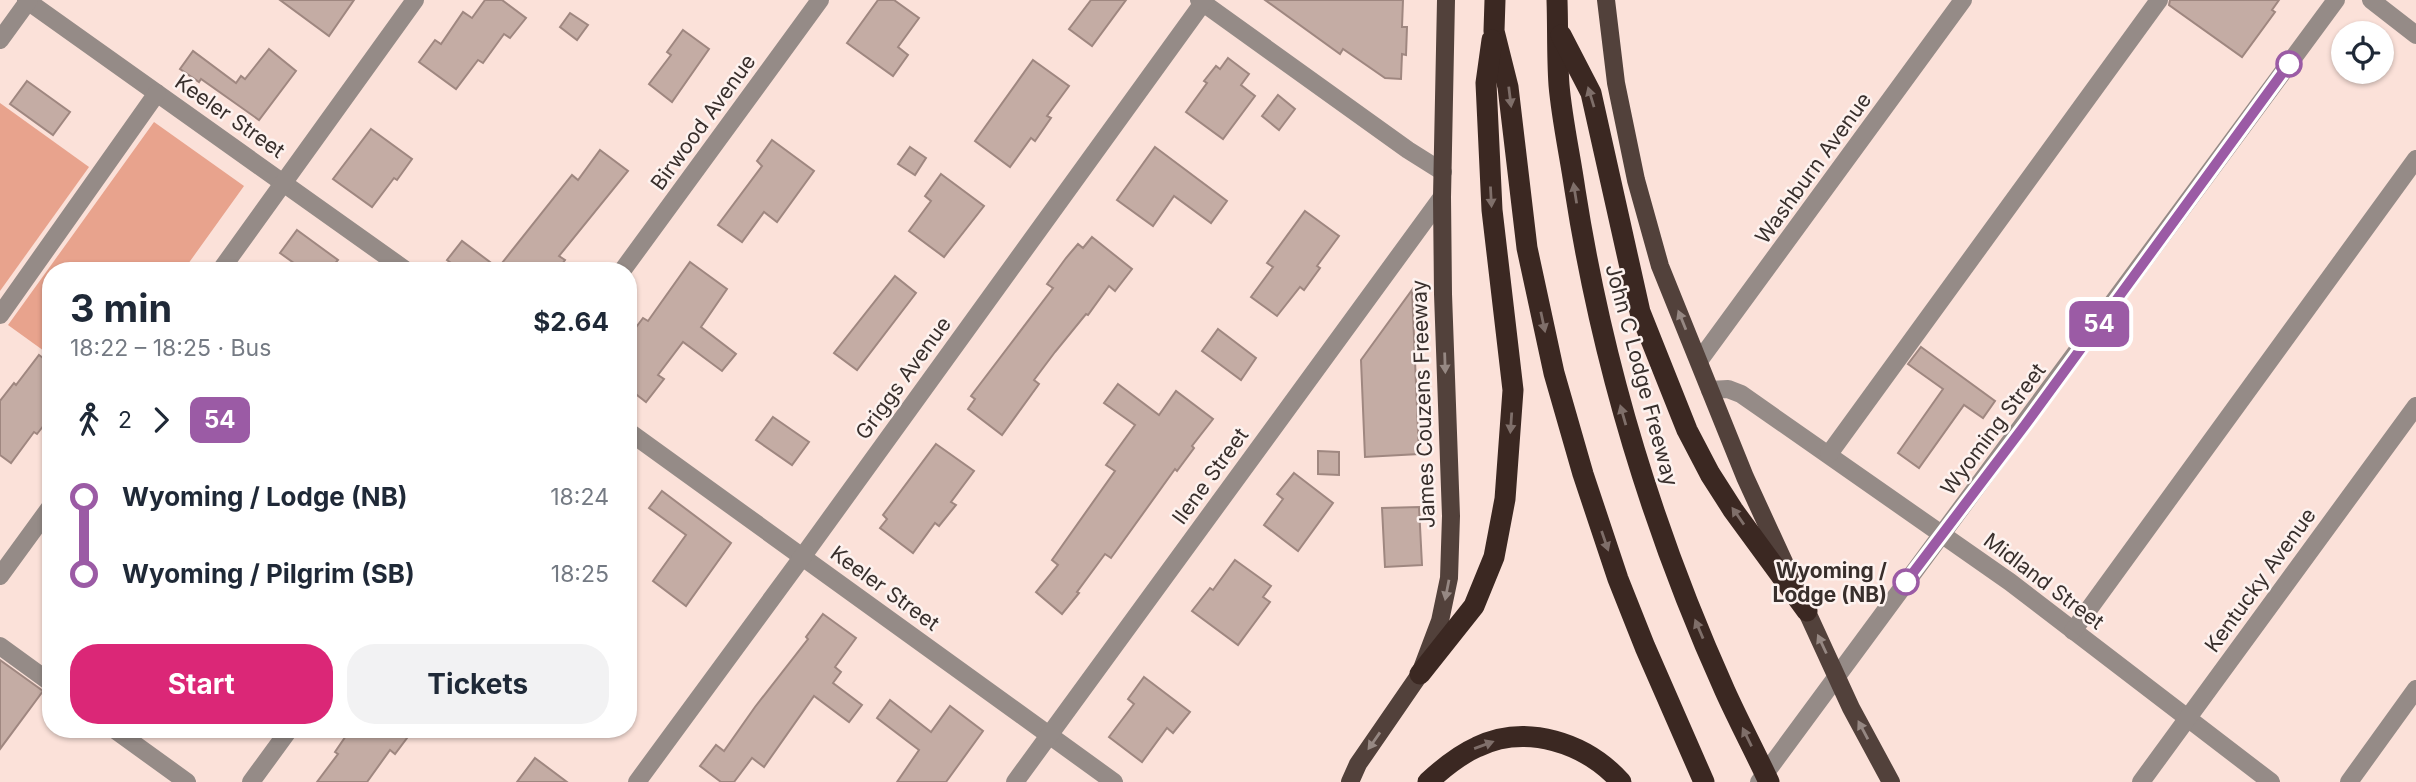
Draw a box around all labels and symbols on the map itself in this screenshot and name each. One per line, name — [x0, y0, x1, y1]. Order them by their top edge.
street label: Birwood Avenue — [645, 49, 761, 195]
unlabelled marker — [2276, 51, 2302, 77]
street label: Keeler Street — [170, 69, 290, 163]
one-way arrow — [1504, 87, 1515, 109]
one-way arrow — [1585, 87, 1595, 108]
street label: Washburn Avenue — [1750, 88, 1876, 248]
one-way arrow — [1570, 181, 1581, 203]
one-way arrow — [1486, 186, 1497, 208]
street label: John C Lodge Freeway — [1600, 261, 1684, 489]
street label: James Couzens Freeway — [1406, 279, 1440, 529]
line badge: 54 — [2068, 301, 2130, 347]
one-way arrow — [1677, 309, 1688, 330]
one-way arrow — [1538, 311, 1549, 333]
street label: Griggs Avenue — [850, 312, 956, 444]
one-way arrow — [1440, 352, 1451, 374]
street label: Wyoming Street — [1935, 358, 2051, 500]
one-way arrow — [1618, 404, 1628, 425]
one-way arrow — [1505, 412, 1516, 434]
street label: Ilene Street — [1167, 423, 1253, 529]
street label: Kentucky Avenue — [2199, 503, 2321, 657]
one-way arrow — [1731, 507, 1745, 525]
street label: Midland Street — [1979, 528, 2109, 634]
one-way arrow — [1600, 530, 1611, 551]
street label: Keeler Street — [826, 540, 944, 636]
place label: Wyoming / Lodge (NB) — [1773, 558, 1887, 607]
marker: Wyoming / Lodge (NB) — [1893, 569, 1919, 595]
one-way arrow — [1441, 579, 1452, 601]
one-way arrow — [1693, 619, 1705, 639]
one-way arrow — [1816, 634, 1828, 654]
one-way arrow — [1857, 720, 1868, 740]
one-way arrow — [1742, 727, 1753, 747]
one-way arrow — [1367, 732, 1381, 750]
one-way arrow — [1474, 739, 1495, 750]

